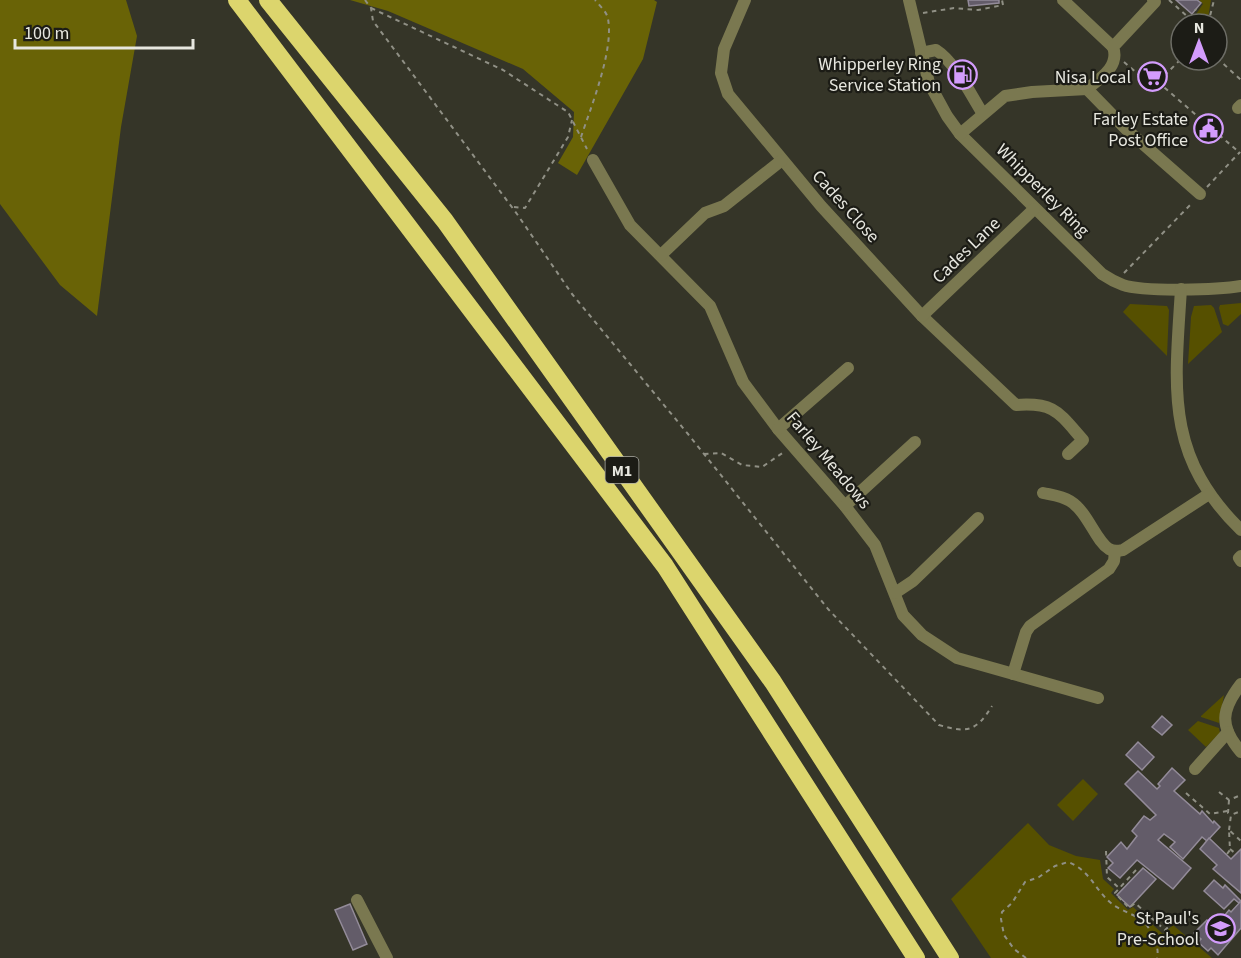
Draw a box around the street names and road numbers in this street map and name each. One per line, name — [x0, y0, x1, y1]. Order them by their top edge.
street label: Whipperley Ring — [990, 138, 1095, 243]
street label: Cades Close — [806, 164, 885, 248]
street label: Cades Lane — [927, 211, 1006, 289]
street label: Farley Meadows — [780, 406, 877, 514]
road number: M1 — [606, 457, 638, 483]

